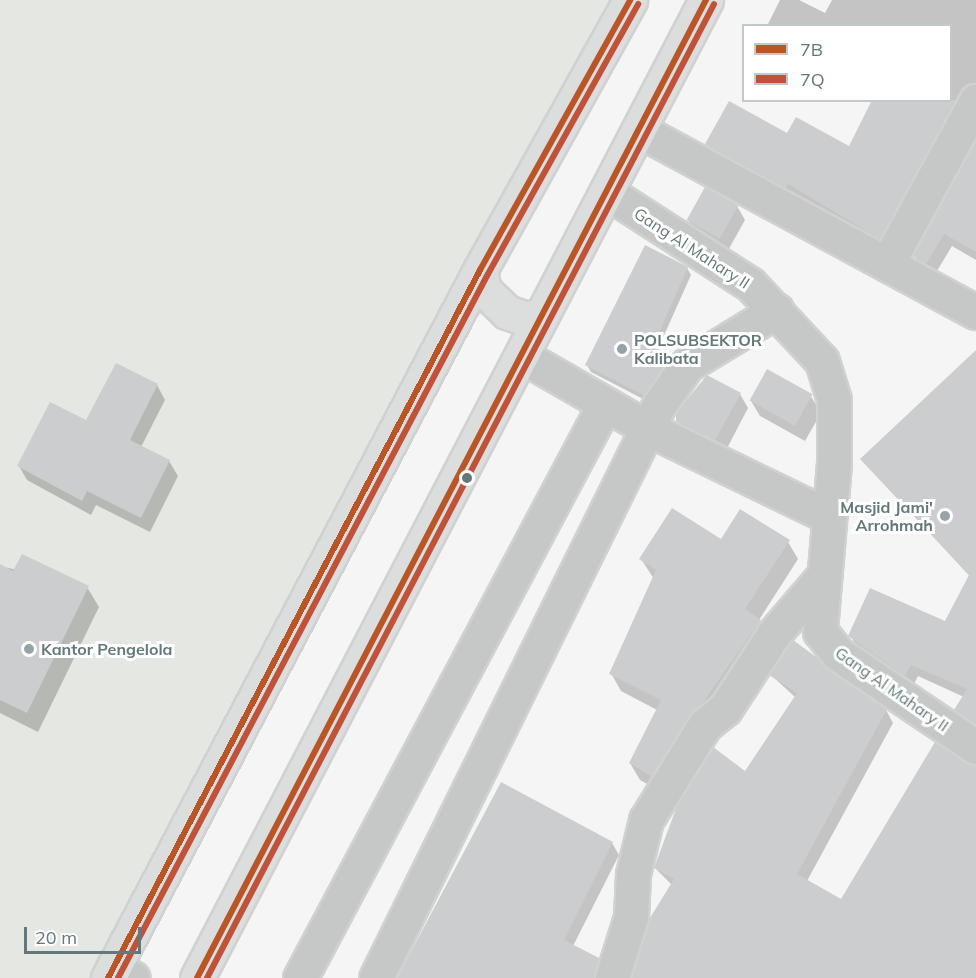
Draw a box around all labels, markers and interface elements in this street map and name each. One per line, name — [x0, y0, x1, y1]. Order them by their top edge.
legend — [742, 24, 952, 102]
text: 7B — [800, 38, 823, 61]
text: 7Q — [800, 68, 825, 91]
street label: Gang Al Mahary II — [631, 204, 753, 292]
place label: POLSUBSEKTOR Kalibata — [634, 330, 762, 368]
marker: POLSUBSEKTOR Kalibata — [615, 342, 629, 356]
unlabelled marker — [461, 472, 473, 484]
place label: Masjid Jami' Arrohmah — [840, 497, 933, 535]
marker: Masjid Jami' Arrohmah — [938, 509, 952, 523]
place label: Kantor Pengelola — [41, 639, 172, 659]
marker: Kantor Pengelola — [22, 642, 36, 656]
street label: Gang Al Mahary II — [832, 643, 952, 735]
scale bar — [27, 915, 144, 953]
text: 20 m — [35, 926, 77, 949]

